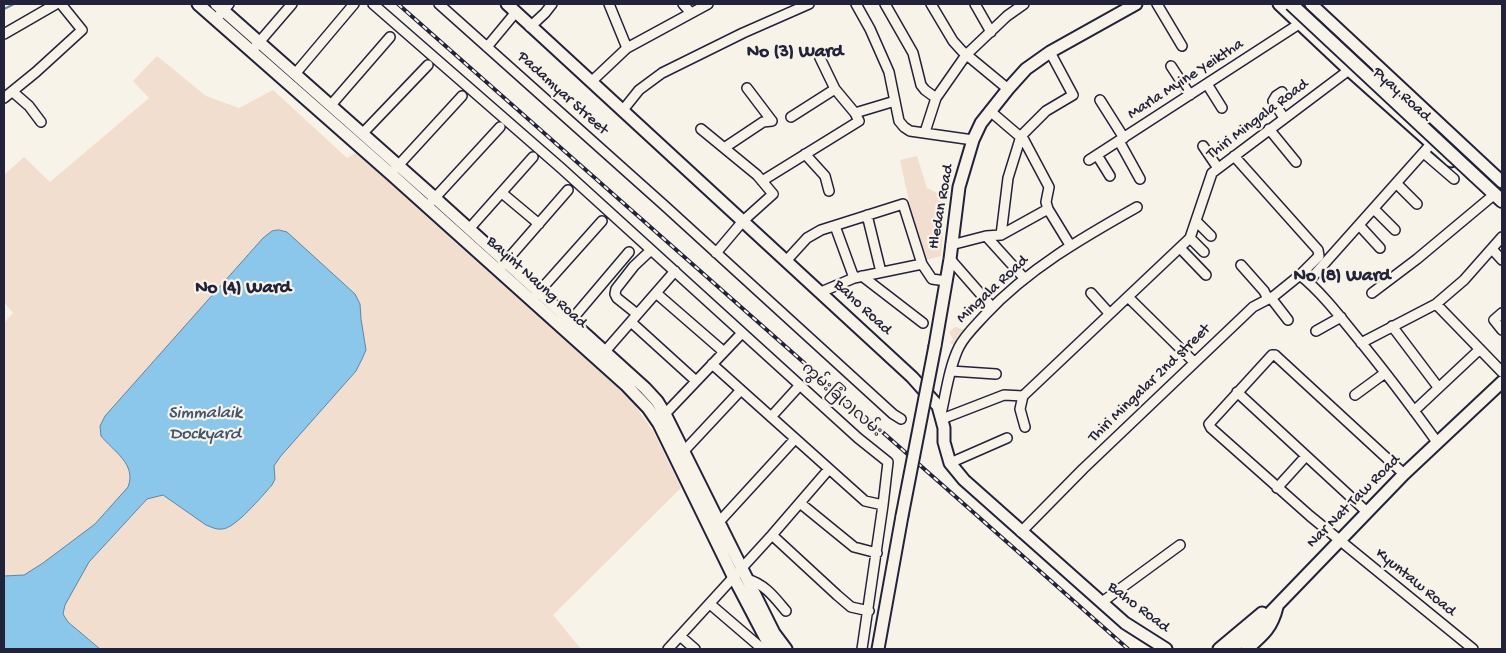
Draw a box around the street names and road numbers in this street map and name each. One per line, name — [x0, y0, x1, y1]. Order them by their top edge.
street label: Marla Myine Yeiktha — [1124, 35, 1248, 125]
street label: Padamyar Street — [512, 48, 612, 140]
street label: Pyay Road — [1368, 64, 1434, 126]
street label: Thiri Mingala Road — [1203, 75, 1313, 165]
street label: Hledan Road — [925, 163, 959, 251]
street label: Bayint Naung Road — [482, 233, 590, 333]
street label: Mingala Road — [953, 252, 1033, 328]
street label: Baho Road — [829, 276, 895, 340]
street label: Thiri Mingalar 2nd street — [1085, 321, 1215, 447]
street label: ကွမ်းခြံ(၁)လမ်း — [797, 360, 885, 442]
street label: Nar Nat Taw Road — [1303, 451, 1405, 553]
street label: Kyuntaw Road — [1371, 545, 1459, 621]
street label: Baho Road — [1103, 578, 1173, 638]

